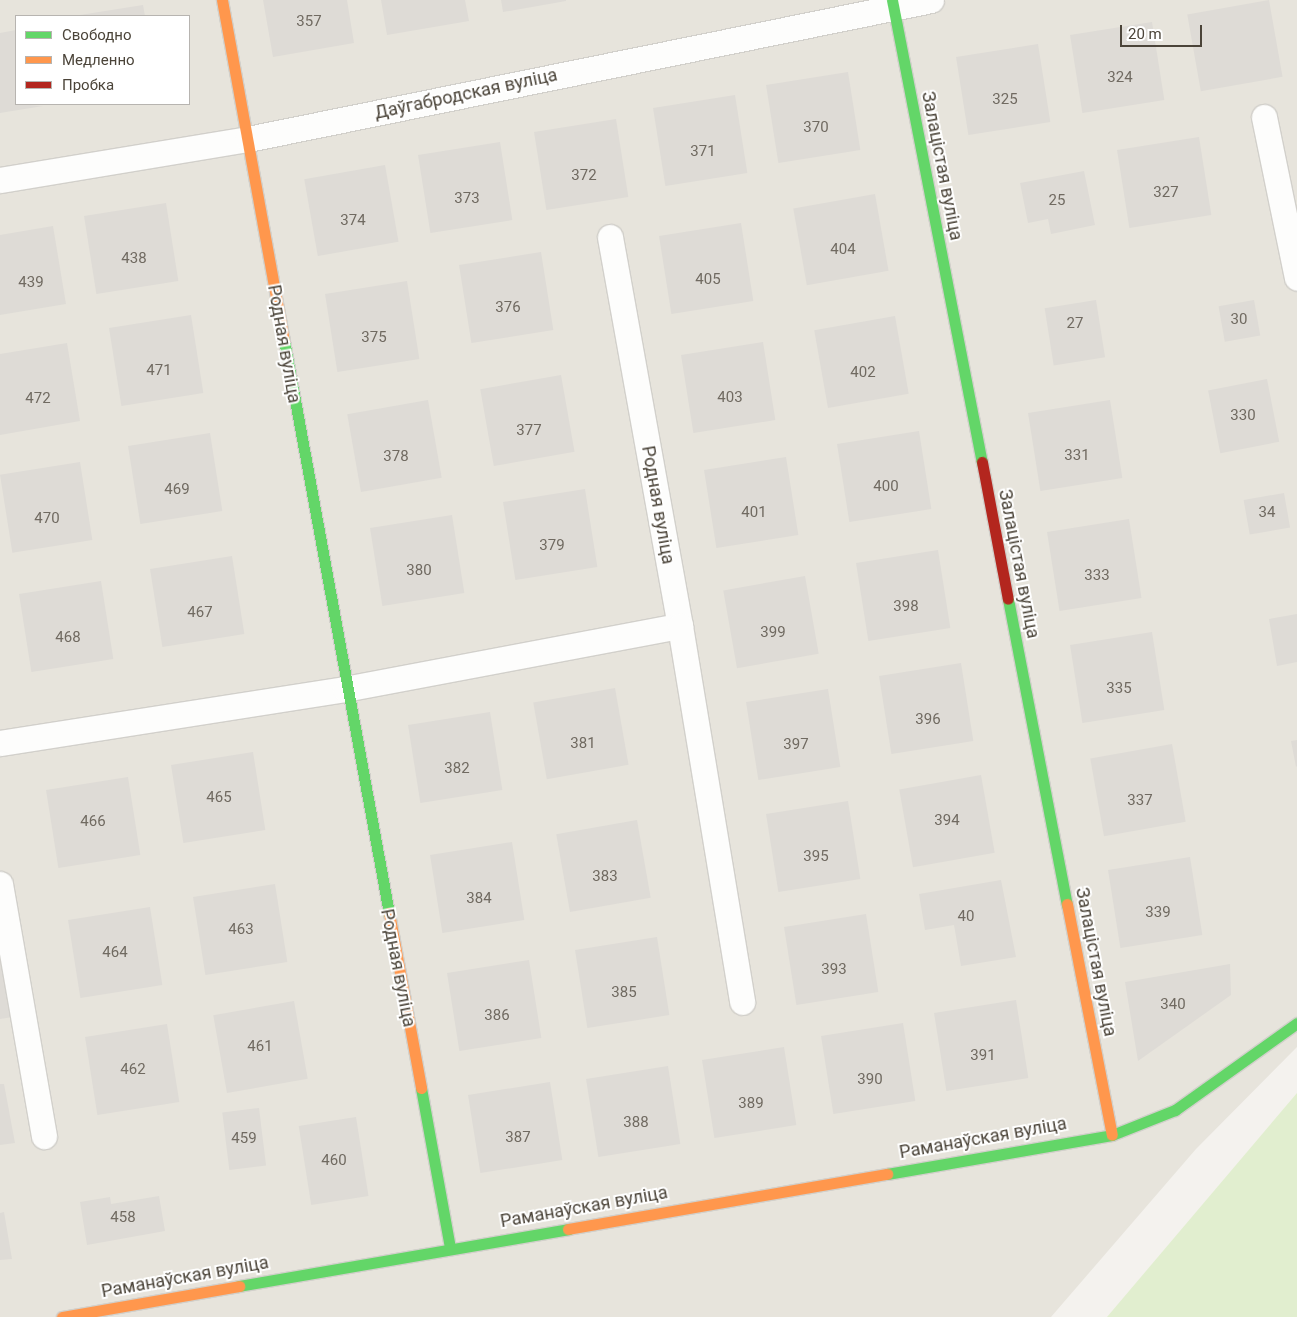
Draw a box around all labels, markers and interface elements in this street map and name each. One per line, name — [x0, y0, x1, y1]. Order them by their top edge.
house number: 357 — [296, 13, 322, 31]
legend — [15, 15, 190, 105]
scale bar — [1122, 15, 1204, 47]
text: 20 m — [1128, 25, 1162, 43]
text: Свободно — [62, 26, 131, 44]
text: Медленно — [62, 51, 135, 69]
street label: Даўгабродская вуліца — [373, 64, 559, 124]
house number: 324 — [1107, 69, 1133, 87]
text: Пробка — [62, 76, 114, 94]
street label: Залацістая вуліца — [917, 90, 967, 242]
house number: 325 — [992, 91, 1018, 109]
house number: 370 — [803, 119, 829, 137]
house number: 371 — [690, 143, 716, 161]
house number: 372 — [571, 167, 597, 185]
house number: 327 — [1153, 184, 1179, 202]
house number: 373 — [454, 190, 480, 208]
house number: 25 — [1049, 192, 1065, 210]
house number: 374 — [340, 212, 366, 230]
house number: 404 — [830, 241, 856, 259]
house number: 438 — [121, 250, 147, 268]
house number: 405 — [695, 271, 721, 289]
house number: 439 — [18, 274, 44, 292]
street label: Родная вуліца — [263, 283, 305, 405]
house number: 376 — [495, 299, 521, 317]
house number: 30 — [1231, 311, 1247, 329]
house number: 27 — [1067, 315, 1083, 333]
house number: 375 — [361, 329, 387, 347]
house number: 471 — [146, 362, 172, 380]
house number: 402 — [850, 364, 876, 382]
house number: 403 — [717, 389, 743, 407]
house number: 472 — [25, 390, 51, 408]
house number: 330 — [1230, 407, 1256, 425]
house number: 377 — [516, 422, 542, 440]
street label: Родная вуліца — [637, 444, 679, 566]
house number: 331 — [1064, 447, 1090, 465]
house number: 378 — [383, 448, 409, 466]
house number: 400 — [873, 478, 899, 496]
house number: 469 — [164, 481, 190, 499]
street label: Залацістая вуліца — [994, 488, 1044, 640]
house number: 401 — [741, 504, 767, 522]
house number: 34 — [1259, 504, 1275, 522]
house number: 470 — [34, 510, 60, 528]
house number: 379 — [539, 537, 565, 555]
house number: 380 — [406, 562, 432, 580]
house number: 333 — [1084, 567, 1110, 585]
house number: 398 — [893, 598, 919, 616]
house number: 467 — [187, 604, 213, 622]
house number: 399 — [760, 624, 786, 642]
house number: 468 — [55, 629, 81, 647]
house number: 335 — [1106, 680, 1132, 698]
house number: 396 — [915, 711, 941, 729]
house number: 381 — [570, 735, 596, 753]
house number: 397 — [783, 736, 809, 754]
house number: 382 — [444, 760, 470, 778]
house number: 465 — [206, 789, 232, 807]
house number: 337 — [1127, 792, 1153, 810]
house number: 394 — [934, 812, 960, 830]
house number: 466 — [80, 813, 106, 831]
house number: 395 — [803, 848, 829, 866]
house number: 383 — [592, 868, 618, 886]
street label: Залацістая вуліца — [1071, 886, 1121, 1038]
house number: 384 — [466, 890, 492, 908]
house number: 339 — [1145, 904, 1171, 922]
street label: Родная вуліца — [376, 907, 420, 1029]
house number: 40 — [958, 908, 974, 926]
house number: 463 — [228, 921, 254, 939]
house number: 464 — [102, 944, 128, 962]
house number: 393 — [821, 961, 847, 979]
house number: 385 — [611, 984, 637, 1002]
house number: 340 — [1160, 996, 1186, 1014]
house number: 386 — [484, 1007, 510, 1025]
house number: 461 — [247, 1038, 273, 1056]
house number: 391 — [970, 1047, 996, 1065]
house number: 462 — [120, 1061, 146, 1079]
house number: 390 — [857, 1071, 883, 1089]
house number: 389 — [738, 1095, 764, 1113]
street label: Раманаўская вуліца — [898, 1113, 1068, 1163]
house number: 388 — [623, 1114, 649, 1132]
house number: 387 — [505, 1129, 531, 1147]
house number: 459 — [231, 1130, 257, 1148]
house number: 460 — [321, 1152, 347, 1170]
street label: Раманаўская вуліца — [499, 1182, 669, 1232]
house number: 458 — [110, 1209, 136, 1227]
street label: Раманаўская вуліца — [100, 1252, 270, 1302]

